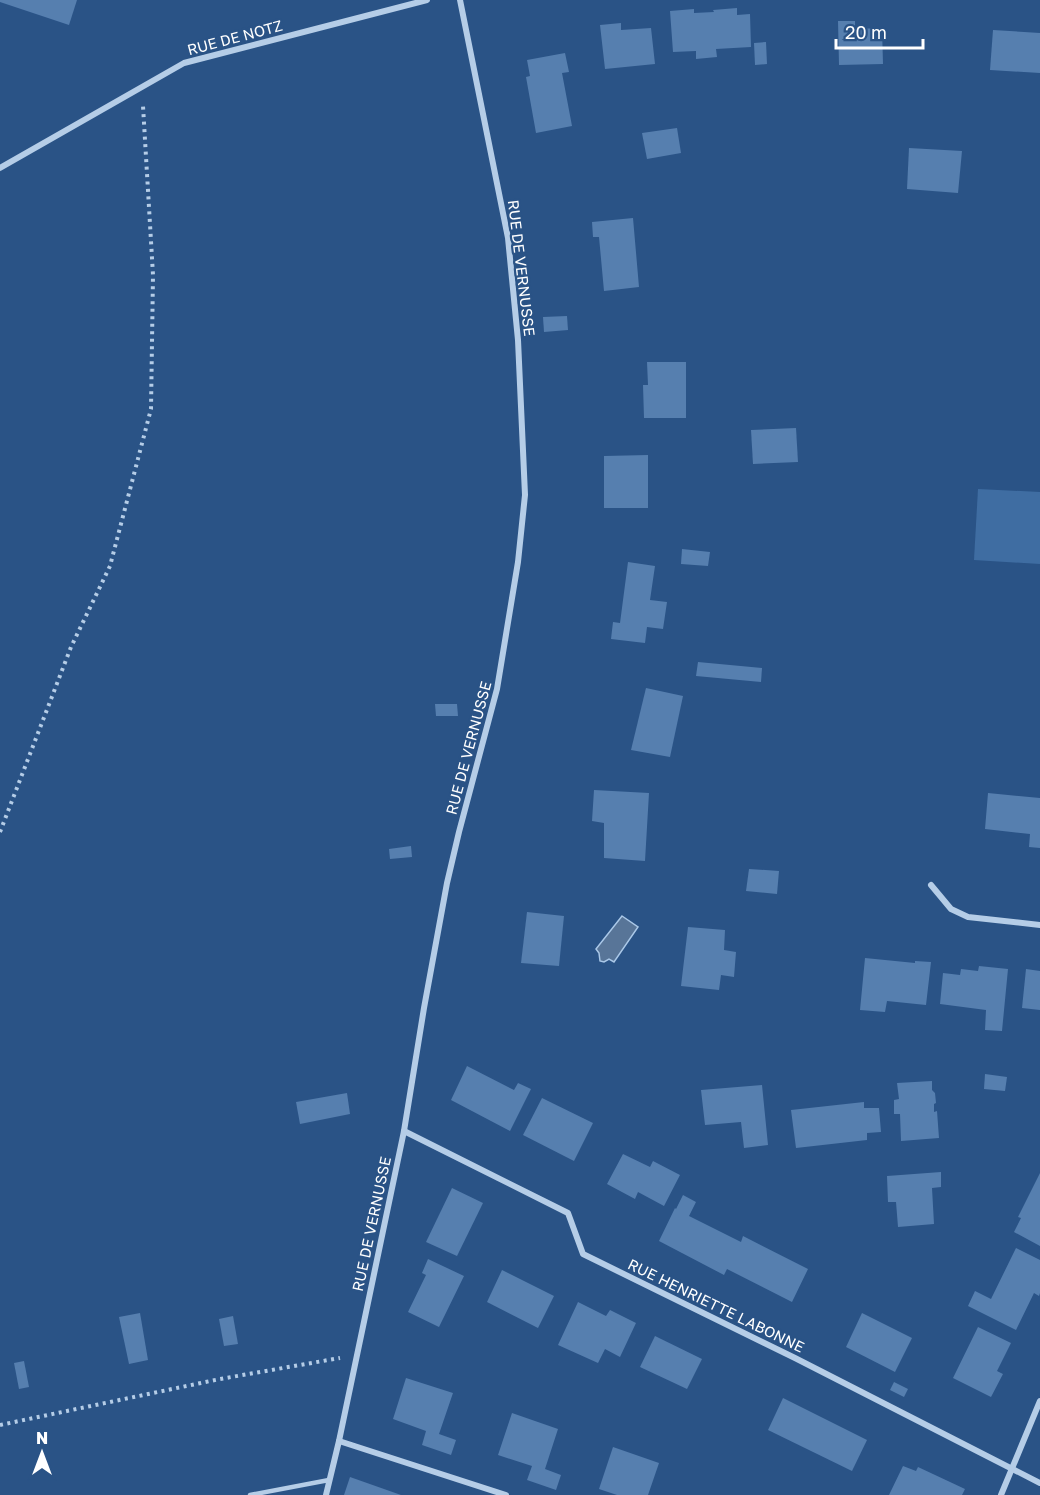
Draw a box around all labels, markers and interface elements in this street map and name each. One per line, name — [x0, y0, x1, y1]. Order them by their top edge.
scale bar — [836, 12, 923, 50]
street label: RUE DE NOTZ — [185, 16, 284, 58]
text: 20 m — [845, 21, 887, 43]
street label: RUE DE VERNUSSE — [505, 199, 539, 337]
street label: RUE DE VERNUSSE — [442, 679, 495, 816]
street label: RUE DE VERNUSSE — [348, 1155, 394, 1293]
street label: RUE HENRIETTE LABONNE — [625, 1254, 808, 1356]
north arrow — [12, 1423, 72, 1483]
text: N — [36, 1428, 48, 1448]

